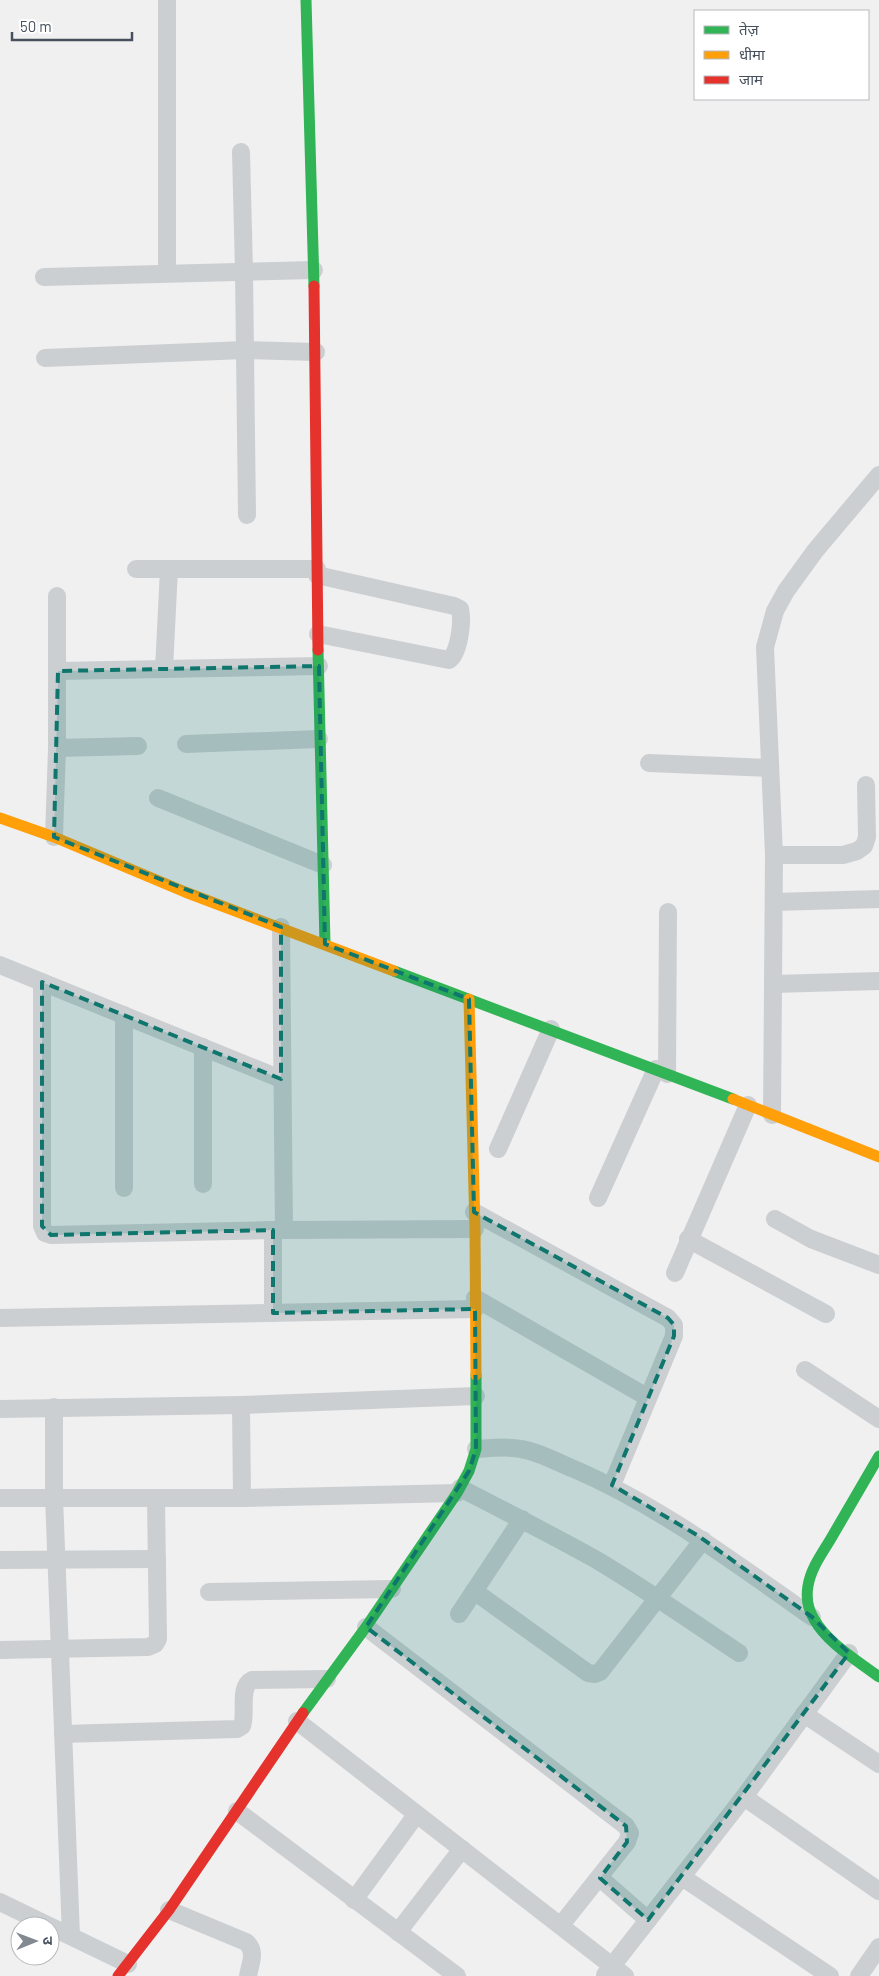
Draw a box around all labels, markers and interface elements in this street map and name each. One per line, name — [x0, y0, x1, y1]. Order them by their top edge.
scale bar — [12, 10, 132, 42]
legend — [694, 10, 869, 100]
text: 50 m — [20, 17, 52, 35]
text: तेज़ — [739, 20, 760, 38]
text: धीमा — [739, 45, 766, 63]
text: जाम — [739, 70, 764, 88]
north arrow — [10, 1916, 60, 1966]
text: उ — [40, 1937, 57, 1946]

